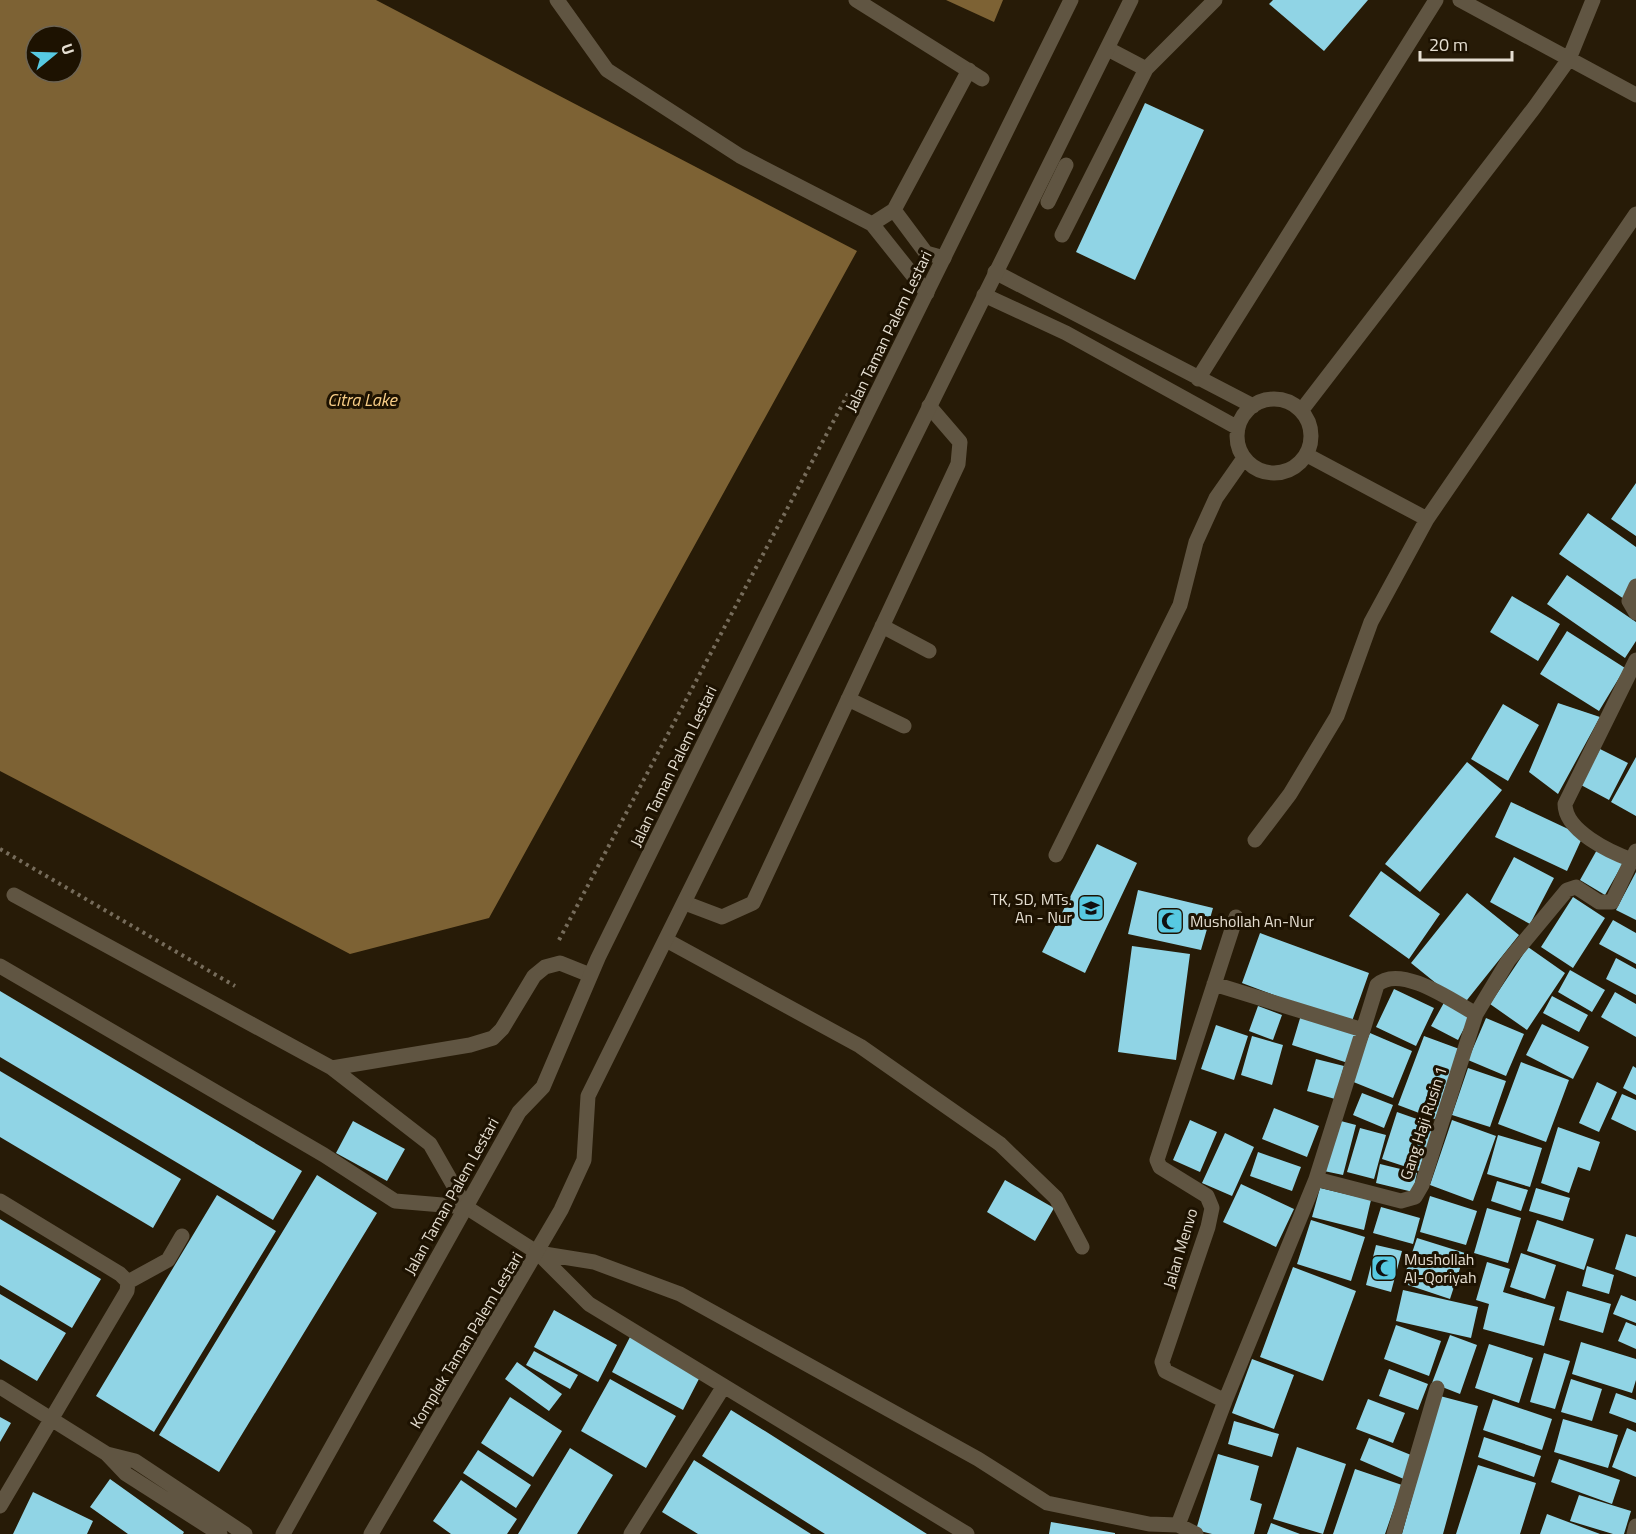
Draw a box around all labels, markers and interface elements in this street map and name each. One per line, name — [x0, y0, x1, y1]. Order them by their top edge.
north arrow — [24, 24, 84, 84]
scale bar — [1420, 24, 1512, 62]
text: 20 m — [1429, 31, 1468, 58]
text: U — [55, 40, 81, 58]
street label: Jalan Taman Palem Lestari — [838, 246, 938, 416]
water label: Citra Lake — [327, 386, 398, 413]
street label: Jalan Taman Palem Lestari — [623, 681, 723, 851]
place label: TK, SD, MTs. An - Nur — [990, 887, 1072, 929]
school or university icon: TK, SD, MTs. An - Nur — [1076, 893, 1106, 923]
mosque icon: Mushollah An-Nur — [1155, 906, 1185, 936]
place label: Mushollah An-Nur — [1190, 909, 1314, 933]
street label: Gang Haji Rusin 1 — [1393, 1063, 1453, 1183]
street label: Jalan Taman Palem Lestari — [398, 1113, 504, 1279]
street label: Jalan Menvo — [1156, 1205, 1204, 1291]
street label: Komplek Taman Palem Lestari — [404, 1247, 528, 1433]
place label: Mushollah Al-Qoriyah — [1404, 1247, 1476, 1289]
mosque icon: Mushollah Al-Qoriyah — [1369, 1253, 1399, 1283]

